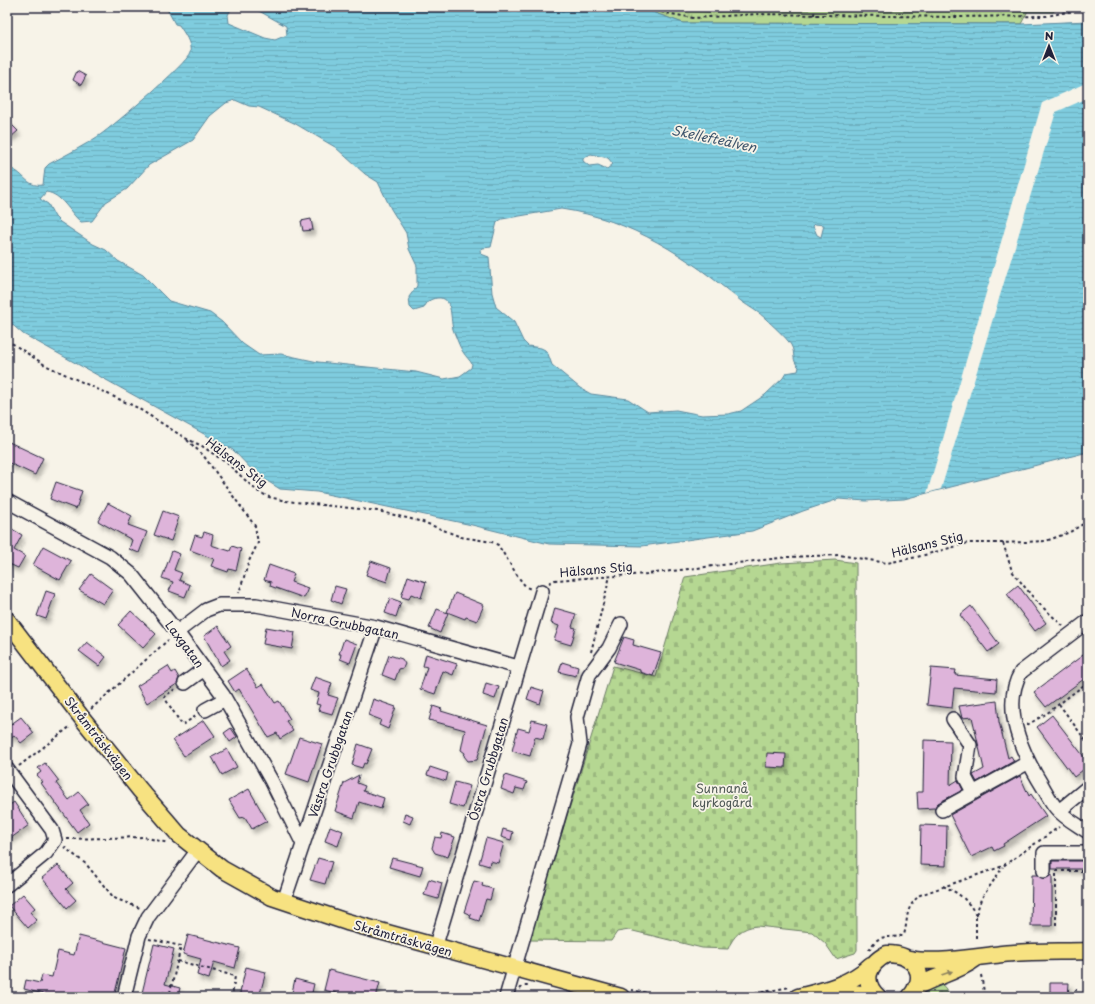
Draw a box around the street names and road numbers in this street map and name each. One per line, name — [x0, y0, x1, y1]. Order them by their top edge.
street label: Hälsans Stig — [202, 433, 272, 491]
street label: Hälsans Stig — [889, 526, 965, 562]
street label: Hälsans Stig — [559, 557, 633, 581]
street label: Norra Grubbgatan — [289, 603, 401, 643]
street label: Laxgatan — [161, 617, 209, 671]
street label: Skråmträskvägen — [61, 692, 137, 784]
street label: Västra Grubbgatan — [303, 708, 357, 820]
street label: Östra Grubbgatan — [464, 715, 512, 823]
street label: Skråmträskvägen — [352, 915, 454, 961]

